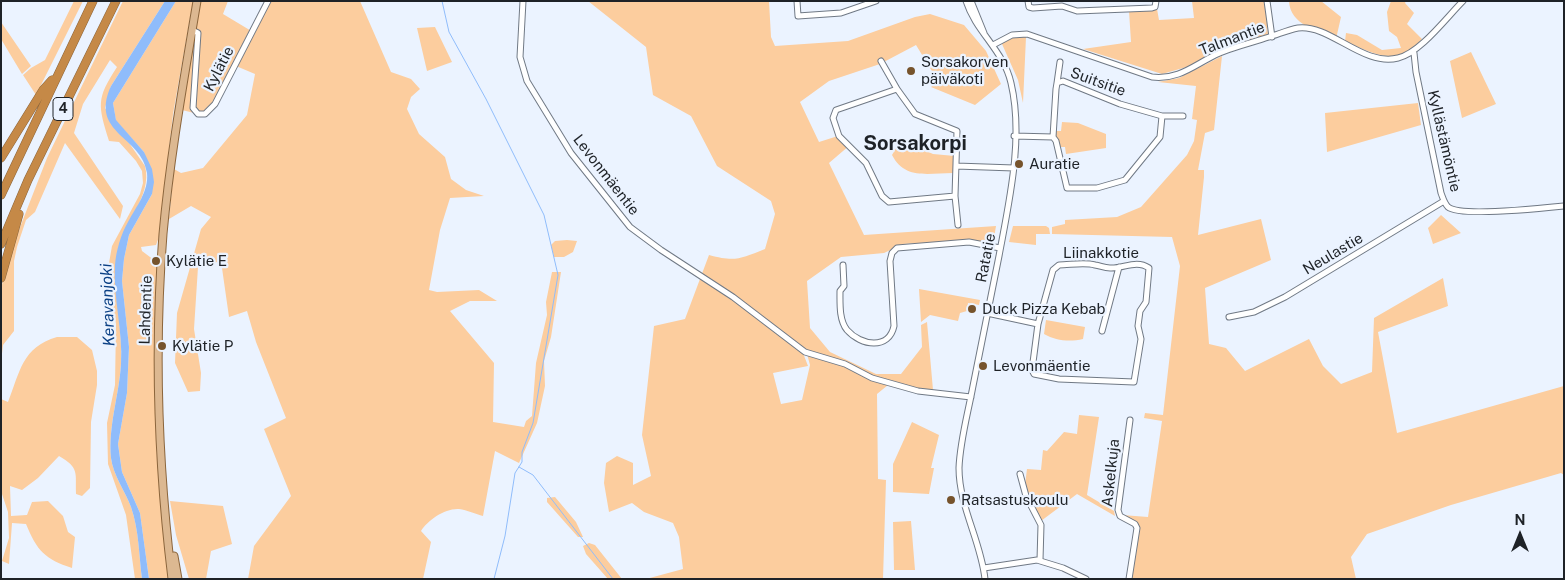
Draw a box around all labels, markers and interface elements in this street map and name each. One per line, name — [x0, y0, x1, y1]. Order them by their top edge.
street label: Talmantie — [1197, 18, 1267, 60]
street label: Kylätie — [200, 43, 238, 95]
place label: Sorsakorven päiväkoti — [921, 53, 1008, 88]
street label: Suitsitie — [1068, 64, 1128, 100]
marker: Sorsakorven päiväkoti — [905, 65, 917, 77]
street label: Kyllästämöntie — [1424, 88, 1464, 194]
road number: 4 — [53, 98, 73, 120]
street label: Levonmäentie — [569, 131, 643, 219]
district label: Sorsakorpi — [863, 132, 967, 156]
place label: Auratie — [1029, 155, 1080, 173]
marker: Auratie — [1013, 158, 1025, 170]
street label: Neulastie — [1300, 229, 1366, 279]
street label: Ratatie — [972, 232, 1000, 284]
street label: Liinakkotie — [1063, 244, 1139, 262]
place label: Kylätie E — [166, 252, 227, 270]
marker: Kylätie E — [150, 255, 162, 267]
water label: Keravanjoki — [97, 263, 119, 347]
street label: Lahdentie — [136, 275, 156, 345]
place label: Duck Pizza Kebab — [982, 300, 1105, 318]
marker: Duck Pizza Kebab — [966, 303, 978, 315]
place label: Kylätie P — [172, 337, 233, 355]
marker: Kylätie P — [156, 340, 168, 352]
place label: Levonmäentie — [993, 357, 1090, 375]
marker: Levonmäentie — [977, 360, 989, 372]
street label: Askelkuja — [1098, 438, 1124, 508]
place label: Ratsastuskoulu — [961, 491, 1068, 509]
marker: Ratsastuskoulu — [945, 494, 957, 506]
north arrow — [1495, 510, 1545, 560]
text: N — [1515, 512, 1525, 528]

